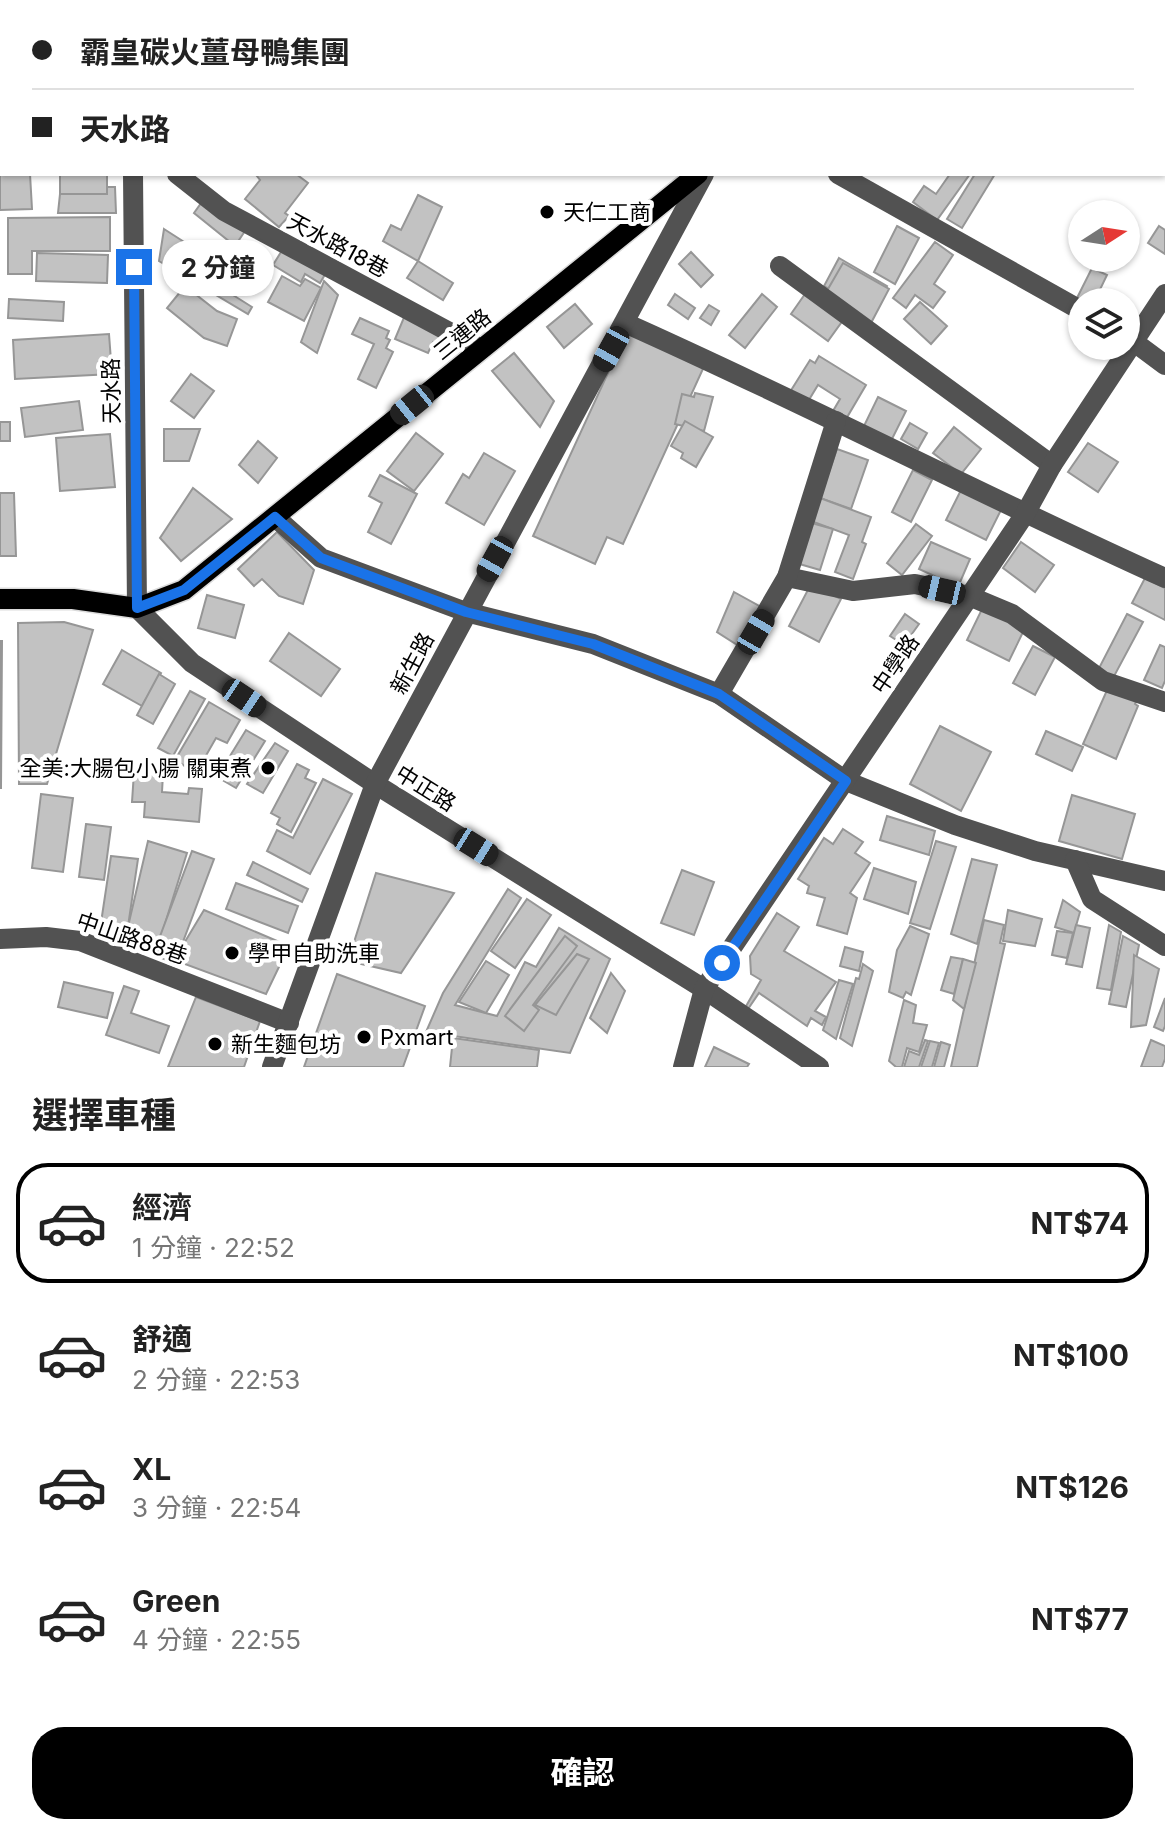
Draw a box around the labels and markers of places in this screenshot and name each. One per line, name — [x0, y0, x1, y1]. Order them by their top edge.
place label: 天仁工商 — [563, 199, 651, 225]
marker: 天仁工商 — [538, 203, 556, 221]
place label: 全美:大腸包小腸 關東煮 — [19, 755, 252, 781]
marker: 全美:大腸包小腸 關東煮 — [259, 759, 277, 777]
place label: 學甲自助洗車 — [248, 940, 380, 966]
marker: 學甲自助洗車 — [223, 944, 241, 962]
place label: Pxmart — [380, 1024, 454, 1050]
marker: Pxmart — [355, 1028, 373, 1046]
place label: 新生麵包坊 — [231, 1031, 341, 1057]
marker: 新生麵包坊 — [206, 1035, 224, 1053]

